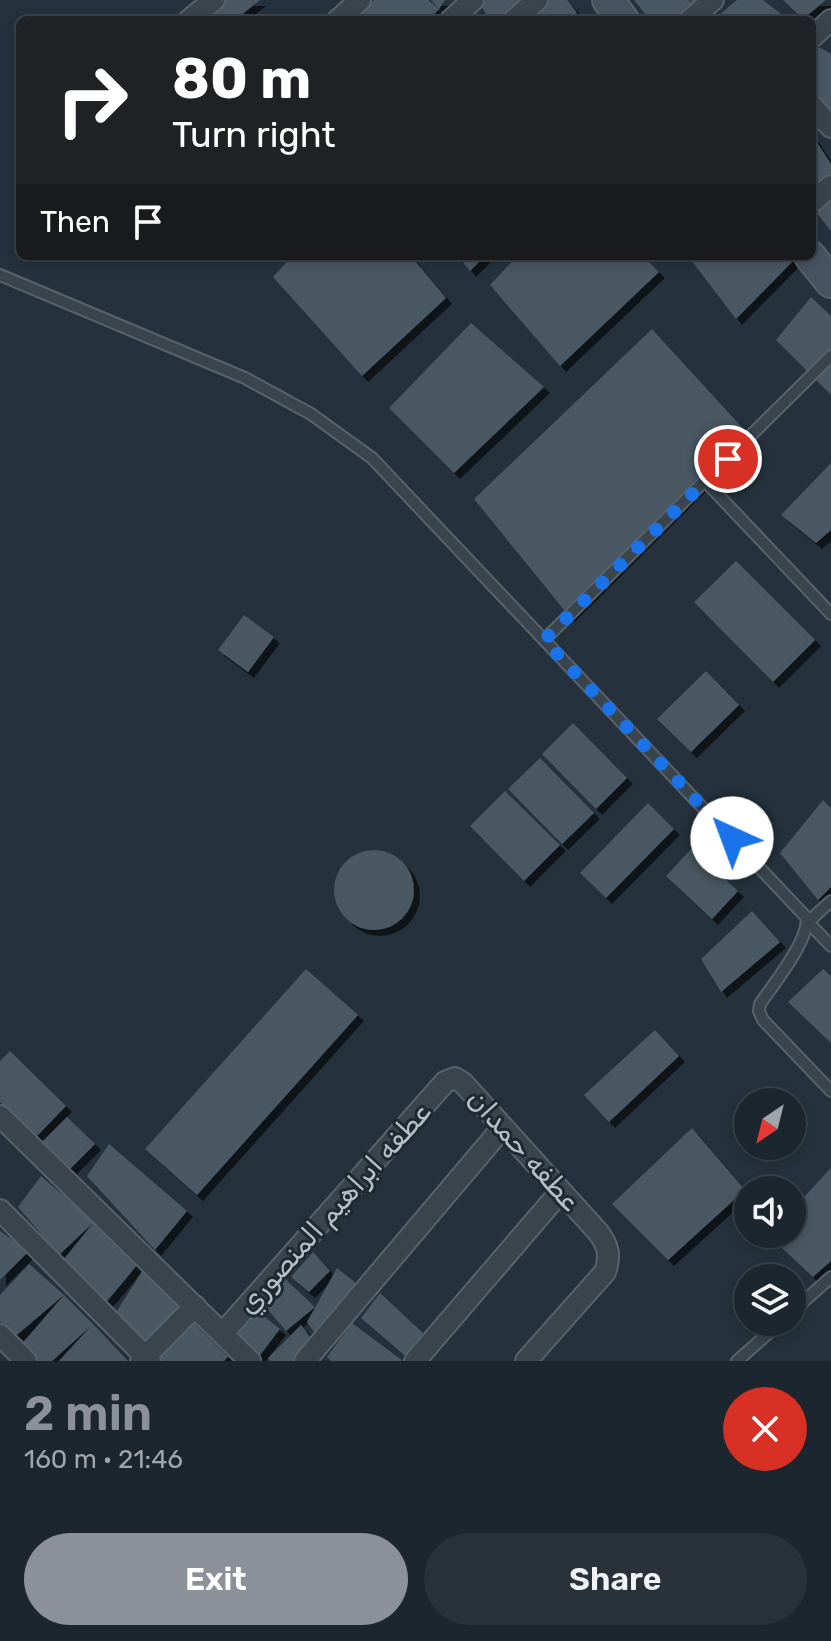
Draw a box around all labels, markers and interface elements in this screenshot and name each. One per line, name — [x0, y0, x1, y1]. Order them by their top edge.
text: 80 m — [172, 46, 311, 112]
icon: right — [40, 48, 144, 152]
text: Turn right — [172, 113, 336, 156]
icon: arrive — [126, 200, 170, 244]
text: Then — [40, 204, 110, 240]
pin — [694, 425, 762, 493]
icon: arrive — [706, 437, 750, 481]
position arrow — [690, 796, 774, 880]
street label: عطفه حمدان — [461, 1082, 587, 1218]
north arrow — [734, 1088, 806, 1160]
map controls — [734, 1088, 806, 1336]
street label: عطفه ابراهيم المنصوري — [230, 1095, 440, 1323]
button: sound — [734, 1176, 806, 1248]
button: layers — [734, 1264, 806, 1336]
text: 2 min — [24, 1385, 152, 1442]
button: close — [723, 1387, 807, 1471]
text: 160 m · 21:46 — [24, 1444, 183, 1475]
button: Exit — [24, 1533, 408, 1625]
button: Share — [424, 1533, 807, 1625]

